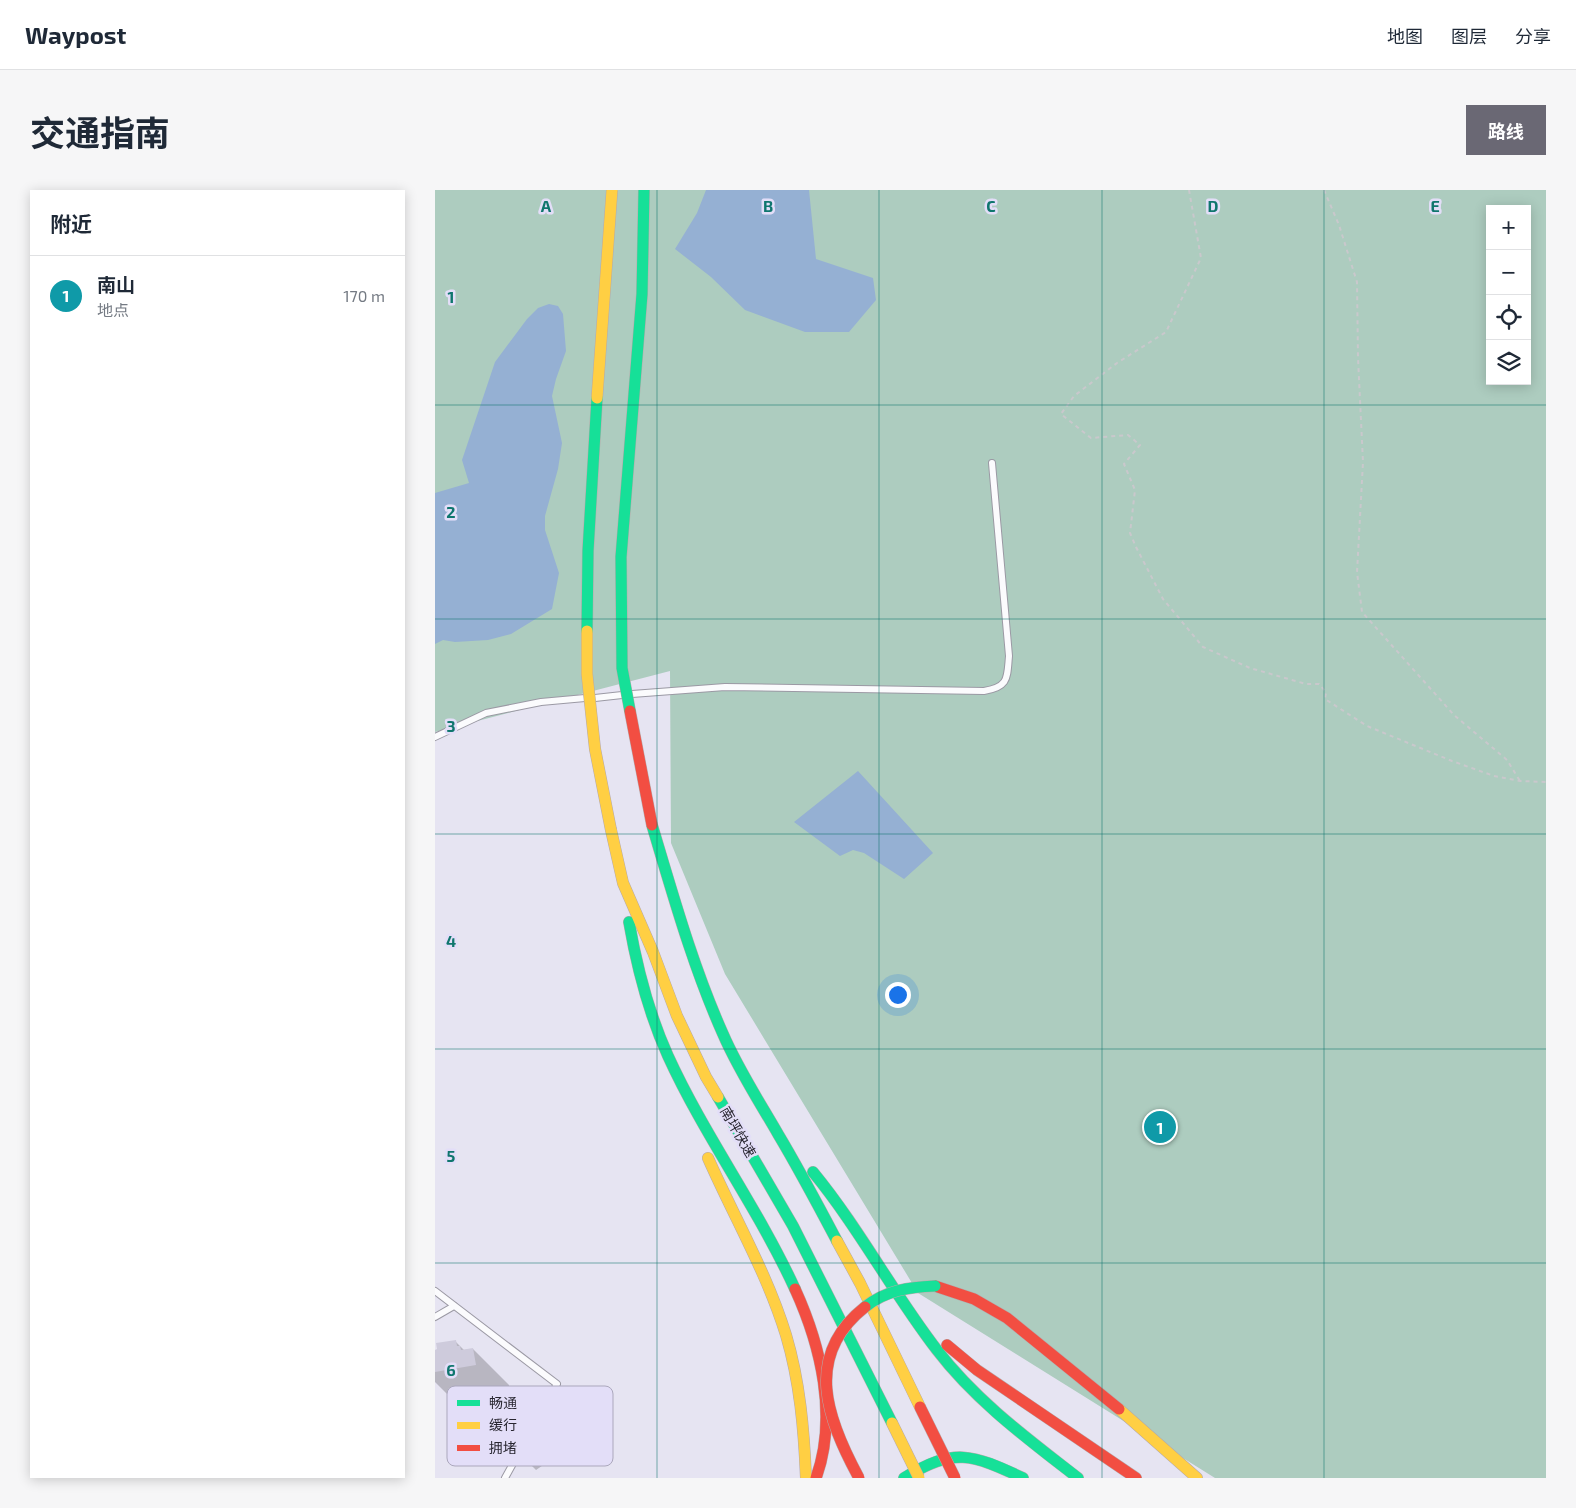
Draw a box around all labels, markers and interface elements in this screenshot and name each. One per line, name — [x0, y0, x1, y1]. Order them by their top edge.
text: Waypost — [25, 20, 126, 49]
text: 地图 — [1387, 25, 1423, 47]
text: 图层 — [1451, 25, 1487, 47]
text: 分享 — [1515, 25, 1551, 47]
button: 路线 — [1466, 105, 1546, 155]
text: 交通指南 — [30, 111, 170, 153]
text: A — [541, 196, 552, 215]
text: B — [763, 196, 773, 215]
text: C — [986, 196, 996, 215]
text: D — [1208, 196, 1219, 215]
text: E — [1430, 196, 1440, 215]
map controls — [1486, 205, 1531, 385]
button: + — [1486, 205, 1531, 250]
text: 附近 — [50, 211, 92, 236]
button: − — [1486, 250, 1531, 295]
text: 南山 — [97, 273, 135, 296]
text: 1 — [63, 286, 69, 305]
text: 170 m — [343, 286, 385, 305]
text: 1 — [448, 287, 454, 306]
button: locate — [1486, 295, 1531, 340]
text: 地点 — [97, 300, 129, 319]
button: layers — [1486, 340, 1531, 385]
text: 2 — [446, 502, 456, 521]
text: 3 — [446, 716, 456, 735]
text: 4 — [446, 931, 456, 950]
your location — [885, 982, 911, 1008]
street label: 南坪快速 — [717, 1103, 760, 1160]
pin: 1 — [1144, 1108, 1176, 1146]
text: 5 — [447, 1146, 456, 1165]
text: 6 — [446, 1360, 456, 1379]
legend — [447, 1386, 613, 1466]
text: 畅通 — [489, 1394, 517, 1411]
text: 缓行 — [489, 1416, 517, 1433]
text: 拥堵 — [489, 1439, 517, 1456]

